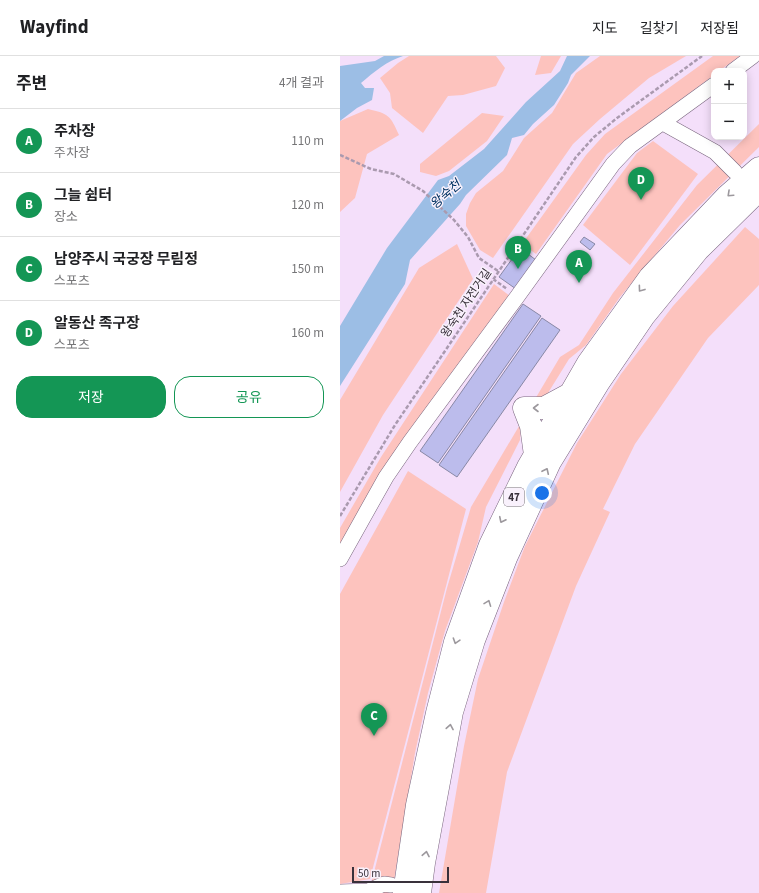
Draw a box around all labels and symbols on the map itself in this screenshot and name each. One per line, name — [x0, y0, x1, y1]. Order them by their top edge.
pin: D — [628, 167, 654, 200]
water label: 왕숙천 — [426, 176, 466, 213]
one-way arrow — [727, 189, 735, 197]
pin: B — [505, 236, 531, 269]
pin: A — [566, 250, 592, 283]
street label: 왕숙천 자전거길 — [437, 265, 496, 341]
one-way arrow — [639, 285, 646, 292]
one-way arrow — [533, 404, 539, 412]
one-way arrow — [541, 468, 549, 475]
your location — [532, 483, 552, 503]
road number: 47 — [504, 488, 524, 506]
one-way arrow — [500, 515, 507, 523]
one-way arrow — [484, 599, 492, 606]
one-way arrow — [452, 637, 461, 644]
pin: C — [361, 703, 387, 736]
one-way arrow — [445, 723, 453, 730]
one-way arrow — [421, 851, 430, 858]
scale bar — [352, 865, 449, 884]

